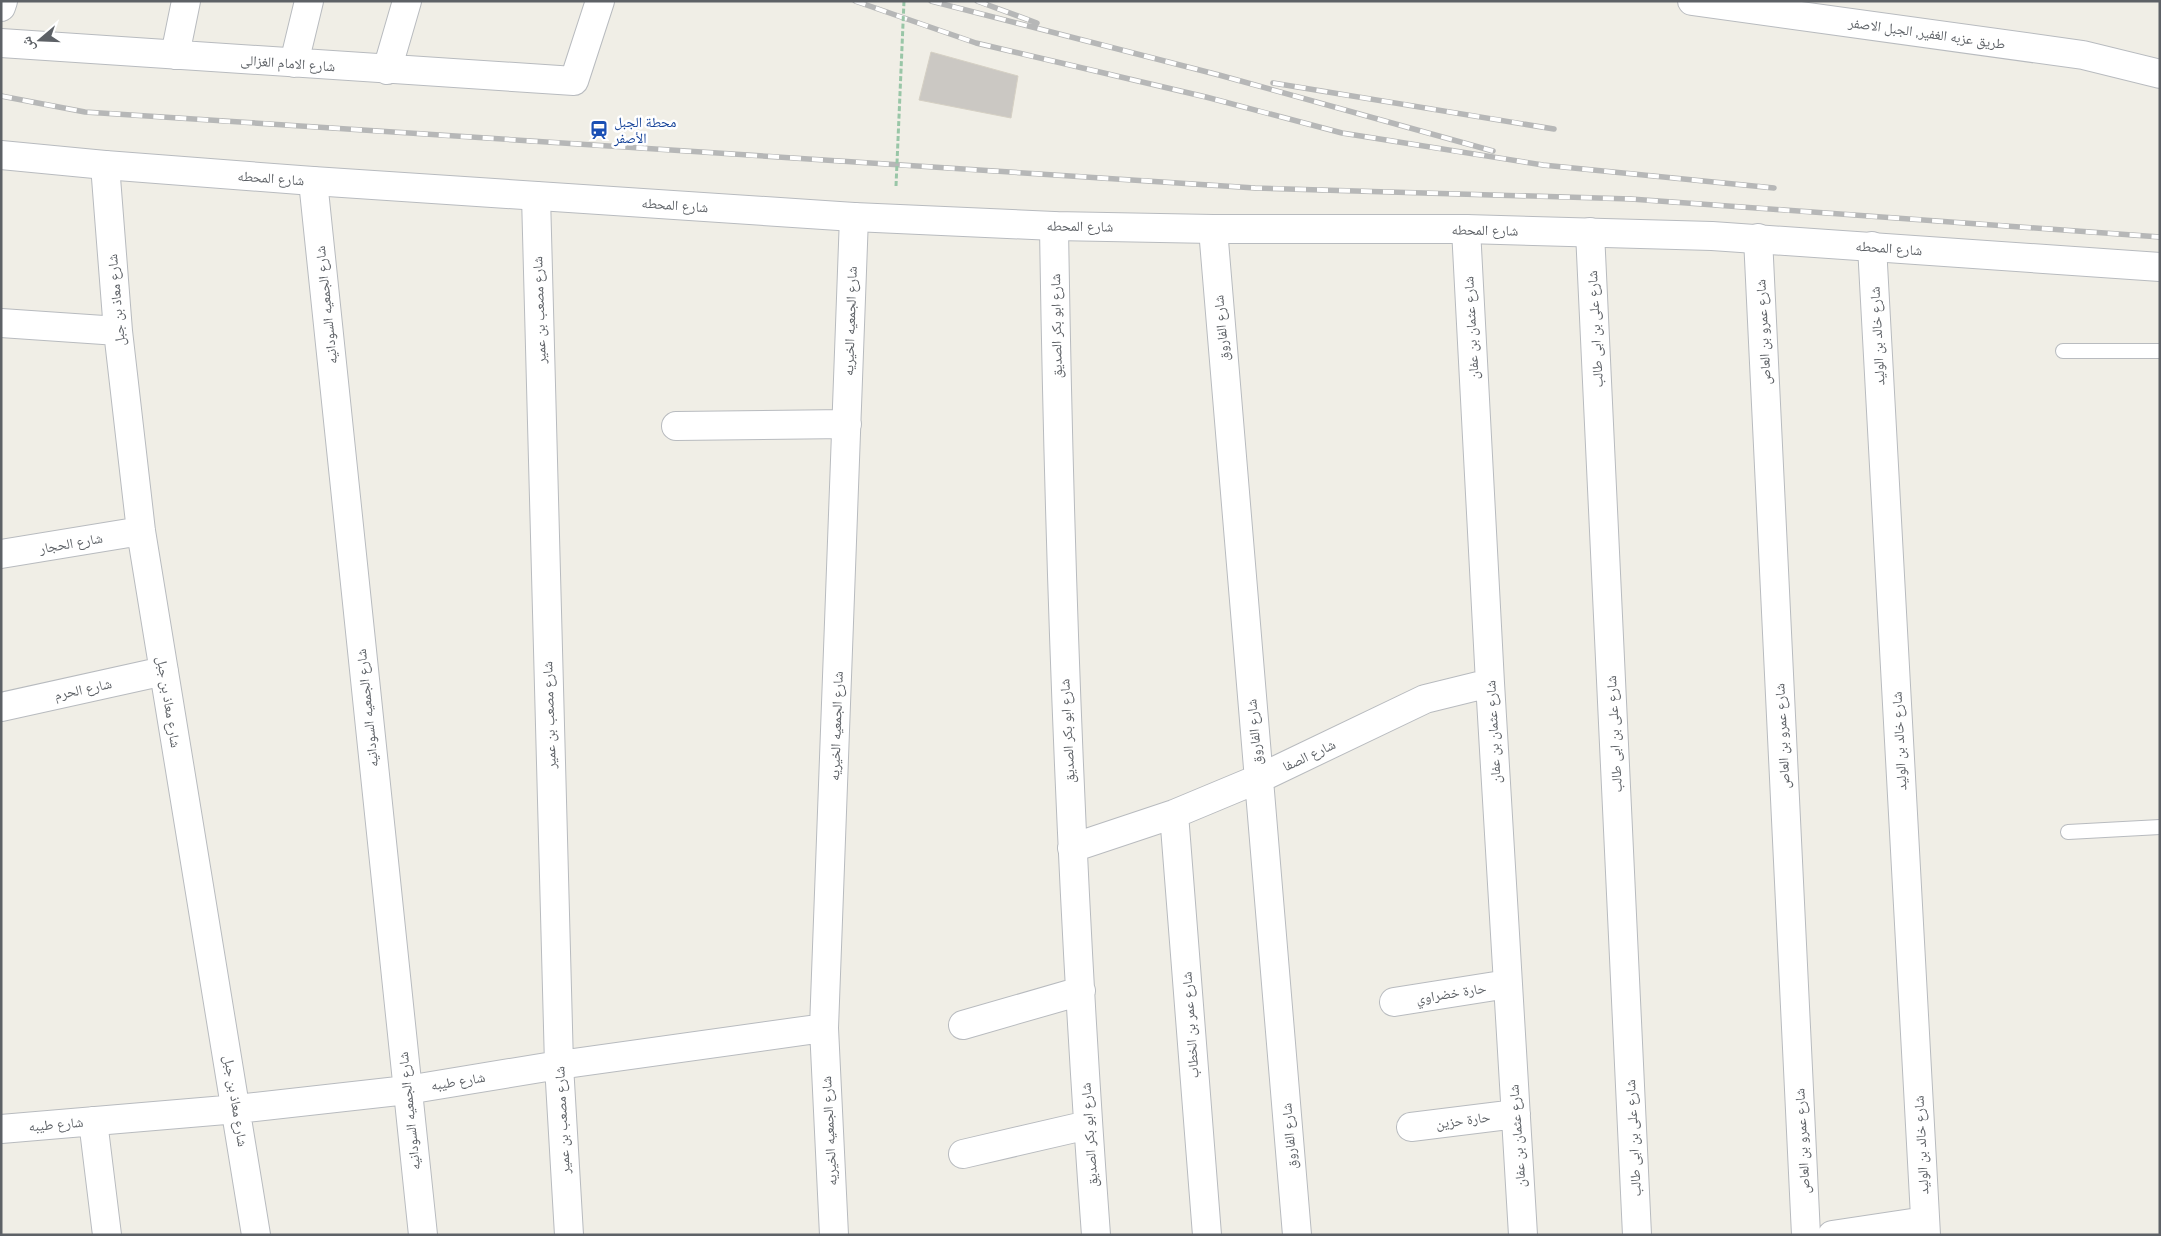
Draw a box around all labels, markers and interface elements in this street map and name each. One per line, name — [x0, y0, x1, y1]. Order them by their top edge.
street label: طريق عزبه الغفير, الجبل الاصفر — [1846, 13, 2007, 54]
north arrow — [15, 15, 65, 65]
text: ش — [17, 34, 40, 54]
street label: شارع الامام الغزالى — [240, 51, 336, 76]
place label: محطة الجبل الأصفر — [613, 113, 676, 148]
station icon: محطة الجبل الأصفر — [588, 119, 610, 141]
street label: شارع المحطه — [237, 167, 305, 190]
street label: شارع المحطه — [641, 194, 709, 217]
street label: شارع المحطه — [1046, 216, 1114, 237]
street label: شارع المحطه — [1451, 220, 1519, 241]
street label: شارع المحطه — [1855, 237, 1923, 260]
street label: شارع الجمعيه السودانيه — [311, 245, 342, 365]
street label: شارع معاذ بن جبل — [103, 253, 130, 347]
street label: شارع مصعب بن عمير — [528, 256, 551, 365]
street label: شارع الجمعيه الخيريه — [839, 266, 862, 376]
street label: شارع على بن ابى طالب — [1583, 270, 1608, 388]
street label: شارع ابو بكر الصديق — [1046, 273, 1067, 379]
street label: شارع عثمان بن عفان — [1459, 276, 1484, 380]
street label: شارع عمرو بن العاص — [1751, 279, 1776, 385]
street label: شارع خالد بن الوليد — [1865, 286, 1890, 386]
street label: شارع الفاروق — [1209, 294, 1234, 362]
street label: شارع الحجار — [37, 529, 104, 559]
street label: شارع الجمعيه السودانيه — [352, 648, 383, 768]
street label: شارع معاذ بن جبل — [152, 655, 185, 749]
street label: شارع مصعب بن عمير — [538, 661, 561, 770]
street label: شارع الجمعيه الخيريه — [825, 671, 848, 781]
street label: شارع الحرم — [53, 674, 114, 705]
street label: شارع على بن ابى طالب — [1602, 675, 1627, 793]
street label: شارع ابو بكر الصديق — [1055, 678, 1080, 784]
street label: شارع عثمان بن عفان — [1481, 680, 1506, 784]
street label: شارع عمرو بن العاص — [1770, 683, 1795, 789]
street label: شارع خالد بن الوليد — [1887, 691, 1912, 791]
street label: شارع الفاروق — [1242, 698, 1267, 766]
street label: شارع الصفا — [1280, 735, 1339, 776]
street label: شارع عمر بن الخطاب — [1177, 971, 1204, 1079]
street label: حارة خضراوي — [1414, 979, 1488, 1010]
street label: شارع الجمعيه السودانيه — [394, 1051, 425, 1171]
street label: شارع معاذ بن جبل — [219, 1054, 252, 1148]
street label: شارع مصعب بن عمير — [550, 1066, 575, 1175]
street label: شارع طيبه — [429, 1068, 487, 1095]
street label: شارع الجمعيه الخيريه — [817, 1076, 842, 1186]
street label: شارع على بن ابى طالب — [1621, 1079, 1646, 1197]
street label: شارع ابو بكر الصديق — [1076, 1082, 1103, 1188]
street label: شارع عثمان بن عفان — [1504, 1084, 1531, 1188]
street label: شارع عمرو بن العاص — [1790, 1088, 1815, 1194]
street label: شارع خالد بن الوليد — [1909, 1095, 1934, 1195]
street label: شارع الفاروق — [1277, 1102, 1302, 1170]
street label: حارة حزين — [1435, 1107, 1492, 1134]
street label: شارع طيبه — [28, 1113, 84, 1136]

